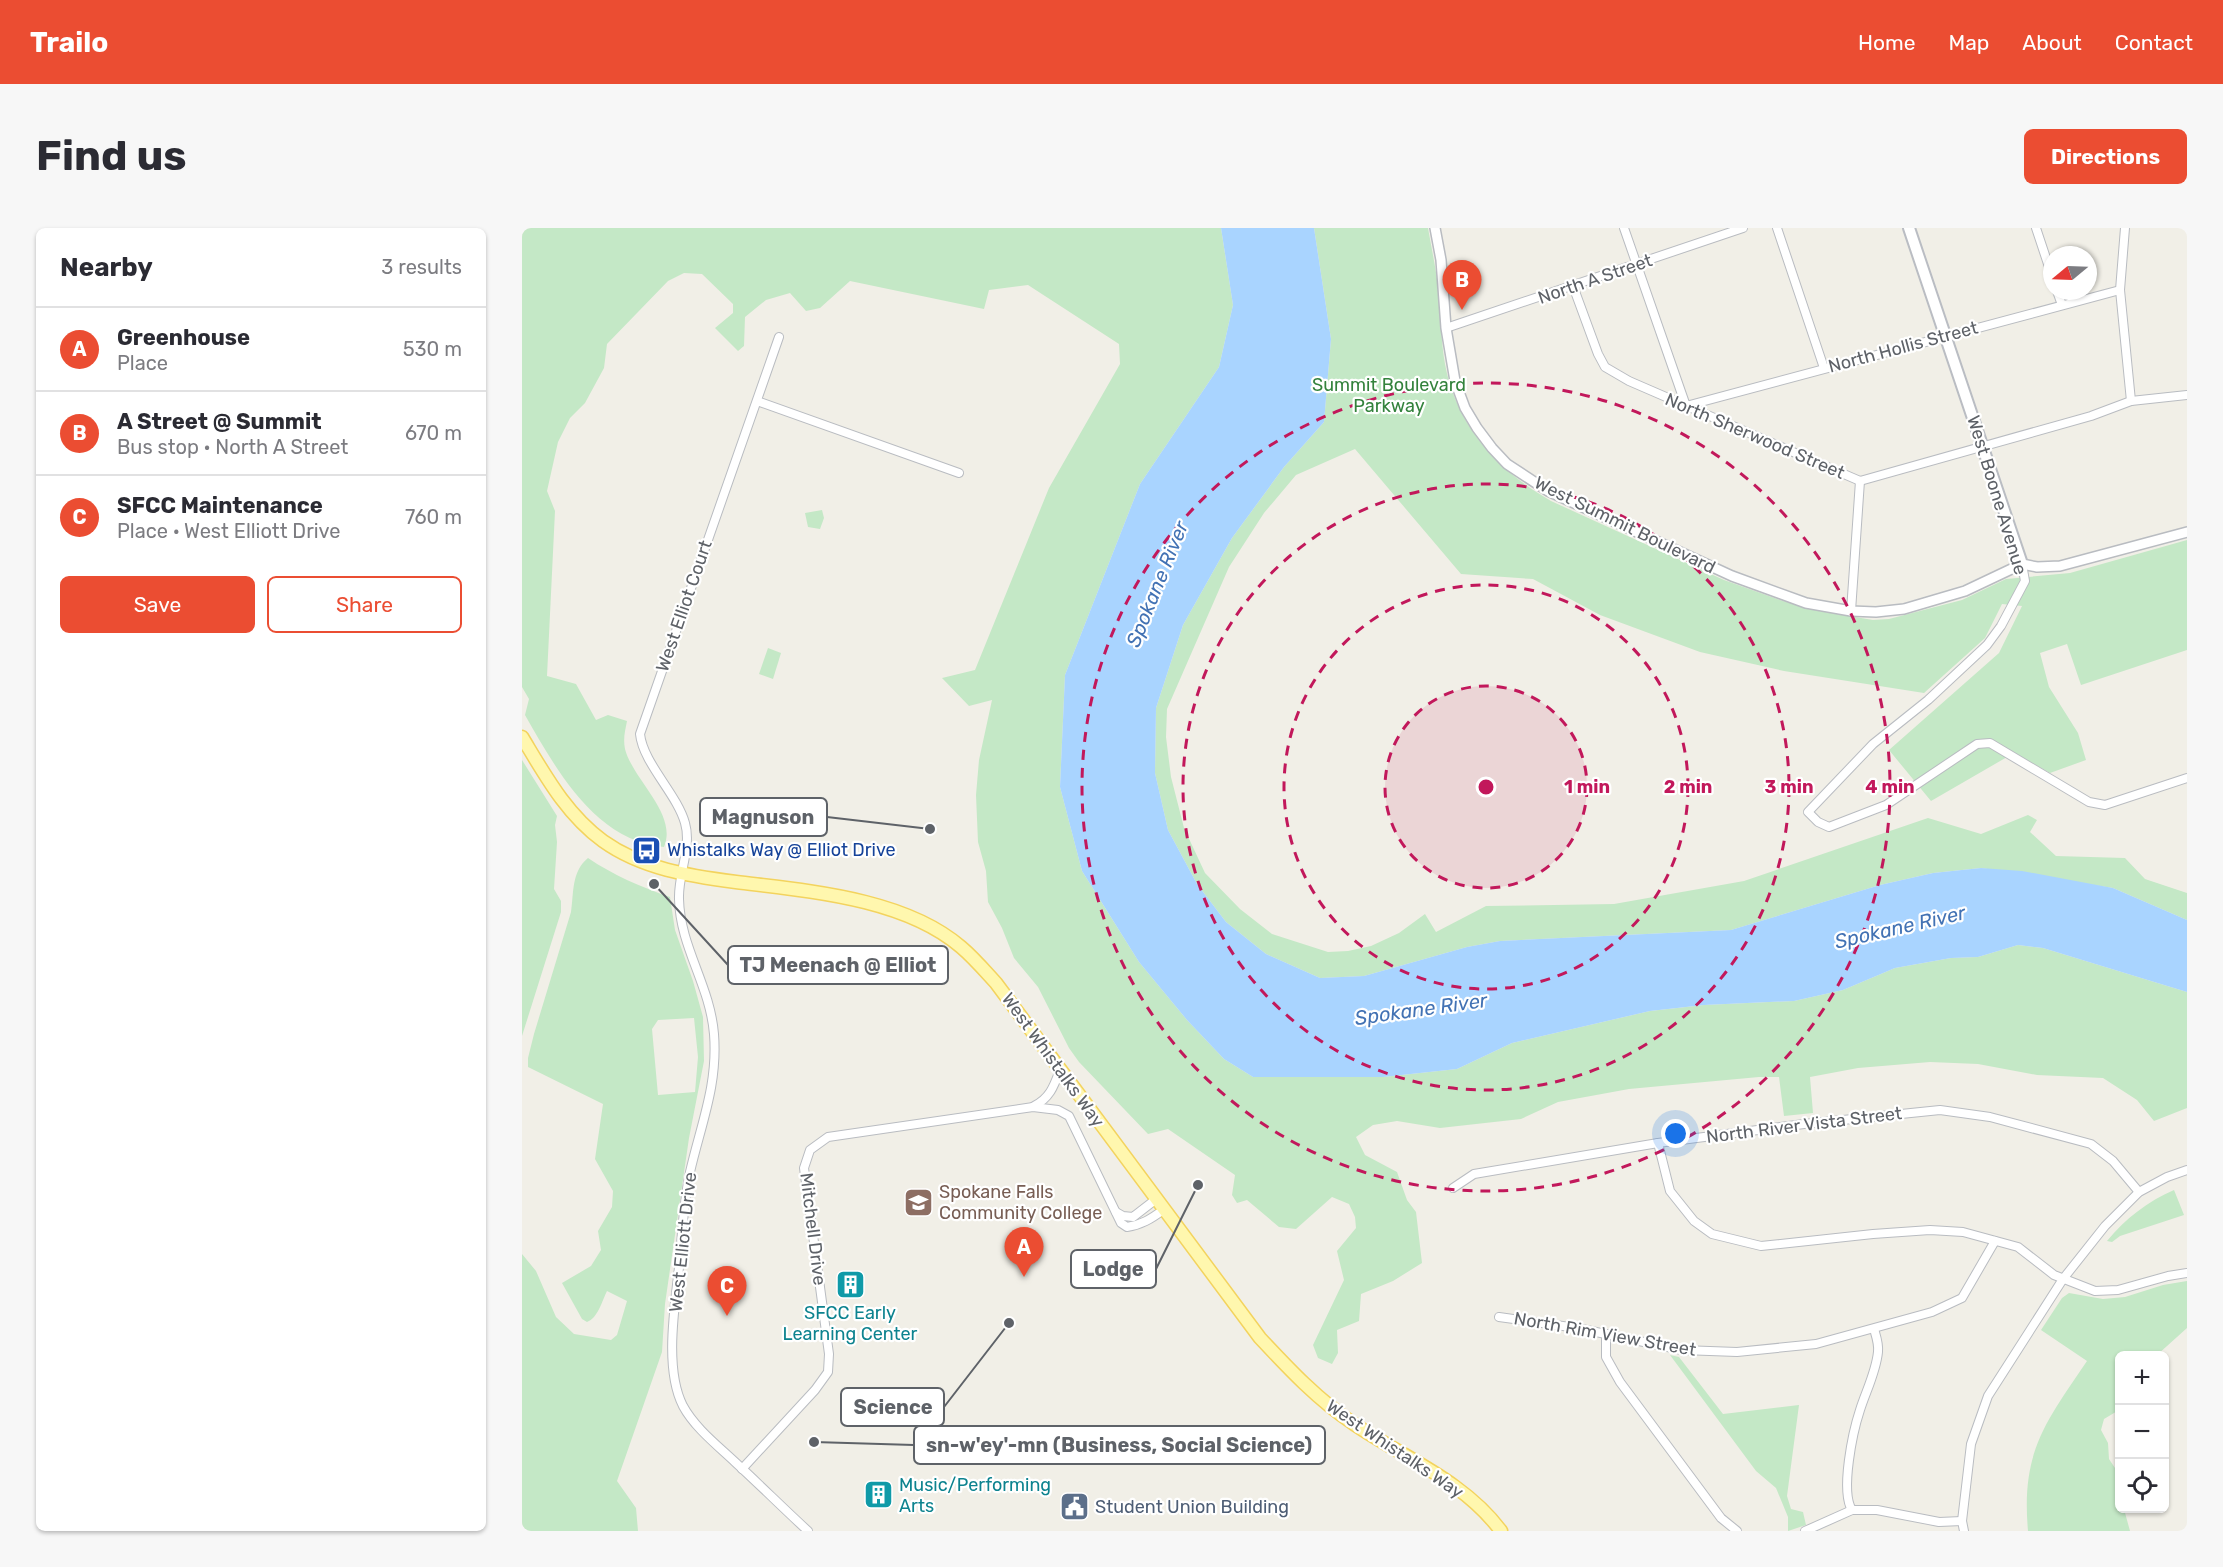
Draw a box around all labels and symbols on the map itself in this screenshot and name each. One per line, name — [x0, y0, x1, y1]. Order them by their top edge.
north arrow — [2043, 246, 2097, 300]
street label: North A Street — [1535, 249, 1655, 309]
pin: B — [1442, 260, 1482, 310]
street label: North Hollis Street — [1826, 316, 1980, 378]
park label: Summit Boulevard Parkway — [1312, 374, 1466, 417]
street label: North Sherwood Street — [1662, 388, 1848, 484]
street label: West Boone Avenue — [1962, 413, 2032, 577]
street label: West Summit Boulevard — [1531, 472, 1719, 578]
water label: Spokane River — [1121, 516, 1194, 650]
street label: West Elliot Court — [651, 537, 717, 675]
text: 1 min — [1564, 776, 1610, 798]
text: 2 min — [1664, 776, 1712, 798]
text: 3 min — [1765, 776, 1813, 798]
text: 4 min — [1865, 776, 1915, 798]
centre of rings — [1476, 777, 1496, 797]
callout: Magnuson — [700, 798, 827, 836]
text: Magnuson — [712, 805, 814, 829]
bus stop icon: Whistalks Way @ Elliot Drive — [630, 834, 662, 866]
place label: Whistalks Way @ Elliot Drive — [667, 839, 896, 861]
water label: Spokane River — [1832, 900, 1969, 954]
callout: TJ Meenach @ Elliot — [728, 946, 948, 984]
text: TJ Meenach @ Elliot — [740, 953, 936, 977]
street label: West Whistalks Way — [997, 988, 1109, 1132]
water label: Spokane River — [1353, 988, 1490, 1030]
street label: North River Vista Street — [1705, 1102, 1903, 1148]
your location — [1661, 1119, 1690, 1148]
street label: West Elliott Drive — [665, 1171, 701, 1313]
street label: Mitchell Drive — [795, 1172, 831, 1286]
place label: Spokane Falls Community College — [939, 1181, 1102, 1224]
school or university icon: Spokane Falls Community College — [902, 1186, 934, 1218]
pin: A — [1004, 1228, 1044, 1277]
callout: Lodge — [1071, 1250, 1156, 1288]
text: Lodge — [1082, 1257, 1144, 1281]
pin: C — [708, 1266, 746, 1316]
building icon: SFCC Early Learning Center — [834, 1268, 866, 1300]
place label: SFCC Early Learning Center — [783, 1302, 918, 1345]
street label: North Rim View Street — [1512, 1307, 1698, 1361]
callout: Science — [841, 1388, 944, 1426]
text: Science — [853, 1395, 933, 1419]
street label: West Whistalks Way — [1322, 1395, 1468, 1503]
callout: sn-w'ey'-mn (Business, Social Science) — [914, 1426, 1325, 1464]
text: sn-w'ey'-mn (Business, Social Science) — [926, 1433, 1312, 1457]
place label: Music/Performing Arts — [899, 1474, 1051, 1517]
building icon: Music/Performing Arts — [862, 1479, 894, 1511]
public building icon: Student Union Building — [1058, 1491, 1090, 1523]
place label: Student Union Building — [1095, 1496, 1289, 1518]

